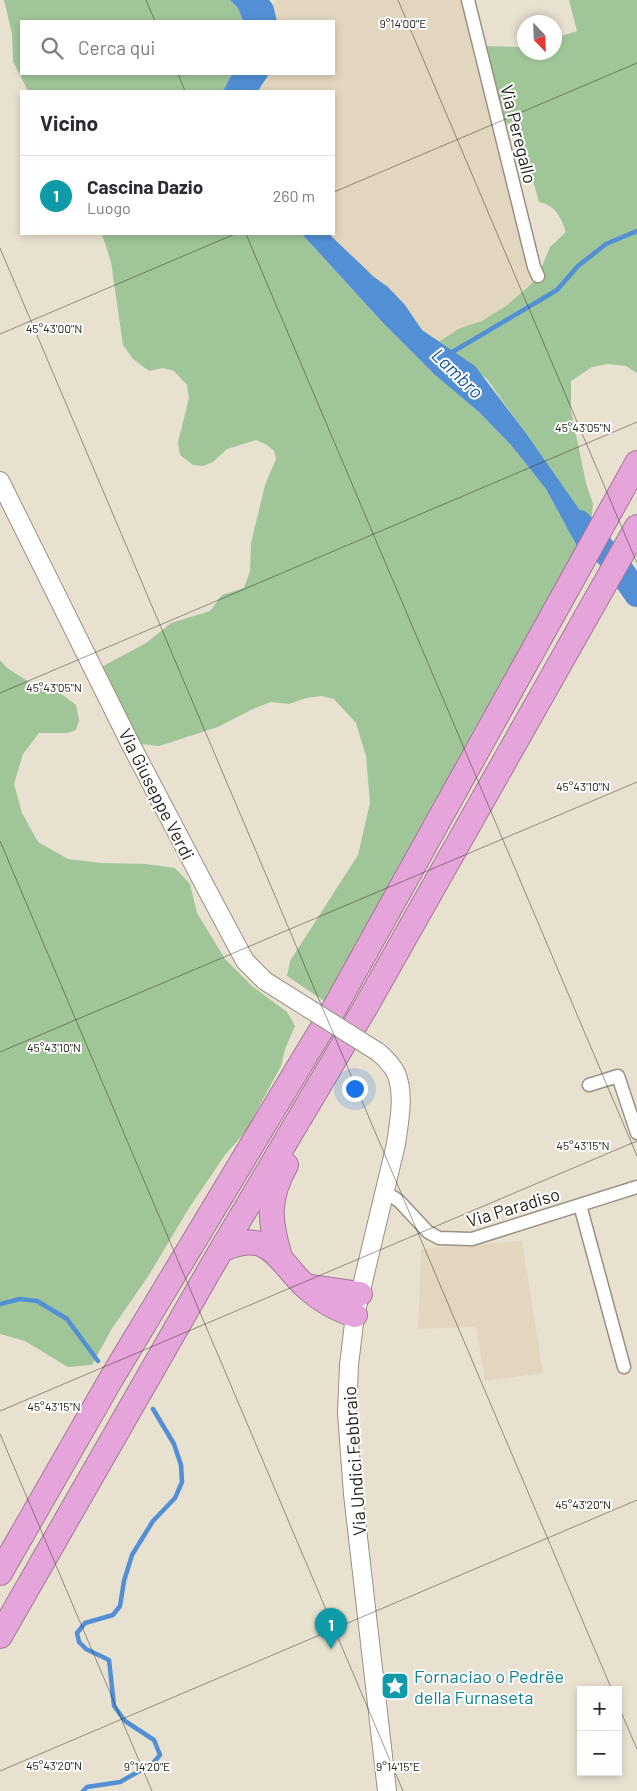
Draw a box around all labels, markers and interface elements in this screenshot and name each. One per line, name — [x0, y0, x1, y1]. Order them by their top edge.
north arrow — [517, 15, 562, 60]
text: 9°14'00"E — [379, 16, 427, 30]
search box — [20, 20, 335, 75]
icon: search — [38, 34, 66, 62]
text: Cerca qui — [78, 36, 155, 59]
street label: Via Peregallo — [496, 82, 542, 186]
text: Vicino — [40, 110, 98, 135]
text: Cascina Dazio — [87, 175, 203, 198]
text: 1 — [53, 186, 59, 205]
text: 260 m — [273, 186, 315, 205]
text: Luogo — [87, 198, 131, 217]
text: 45°43'00"N — [26, 321, 82, 335]
water label: Lambro — [428, 343, 488, 403]
text: 45°43'05"N — [555, 420, 611, 434]
text: 45°43'05"N — [26, 680, 82, 694]
street label: Via Giuseppe Verdi — [114, 725, 200, 863]
text: 45°43'10"N — [556, 779, 610, 793]
text: 45°43'10"N — [27, 1040, 81, 1054]
your location — [342, 1076, 368, 1102]
text: 45°43'15"N — [556, 1138, 610, 1152]
street label: Via Paradiso — [464, 1182, 562, 1232]
street label: Via Undici Febbraio — [338, 1385, 370, 1537]
text: 45°43'15"N — [27, 1399, 81, 1413]
text: 45°43'20"N — [555, 1497, 611, 1511]
pin: 1 — [315, 1608, 347, 1649]
place label: Fornaciao o Pedrëe della Furnaseta — [414, 1665, 564, 1708]
place icon: Fornaciao o Pedrëe della Furnaseta — [380, 1671, 410, 1701]
map controls — [577, 1686, 622, 1776]
button: + — [577, 1686, 622, 1731]
button: − — [577, 1731, 622, 1776]
text: 45°43'20"N — [26, 1758, 82, 1772]
text: 9°14'20"E — [124, 1759, 170, 1773]
text: 9°14'15"E — [376, 1759, 420, 1773]

